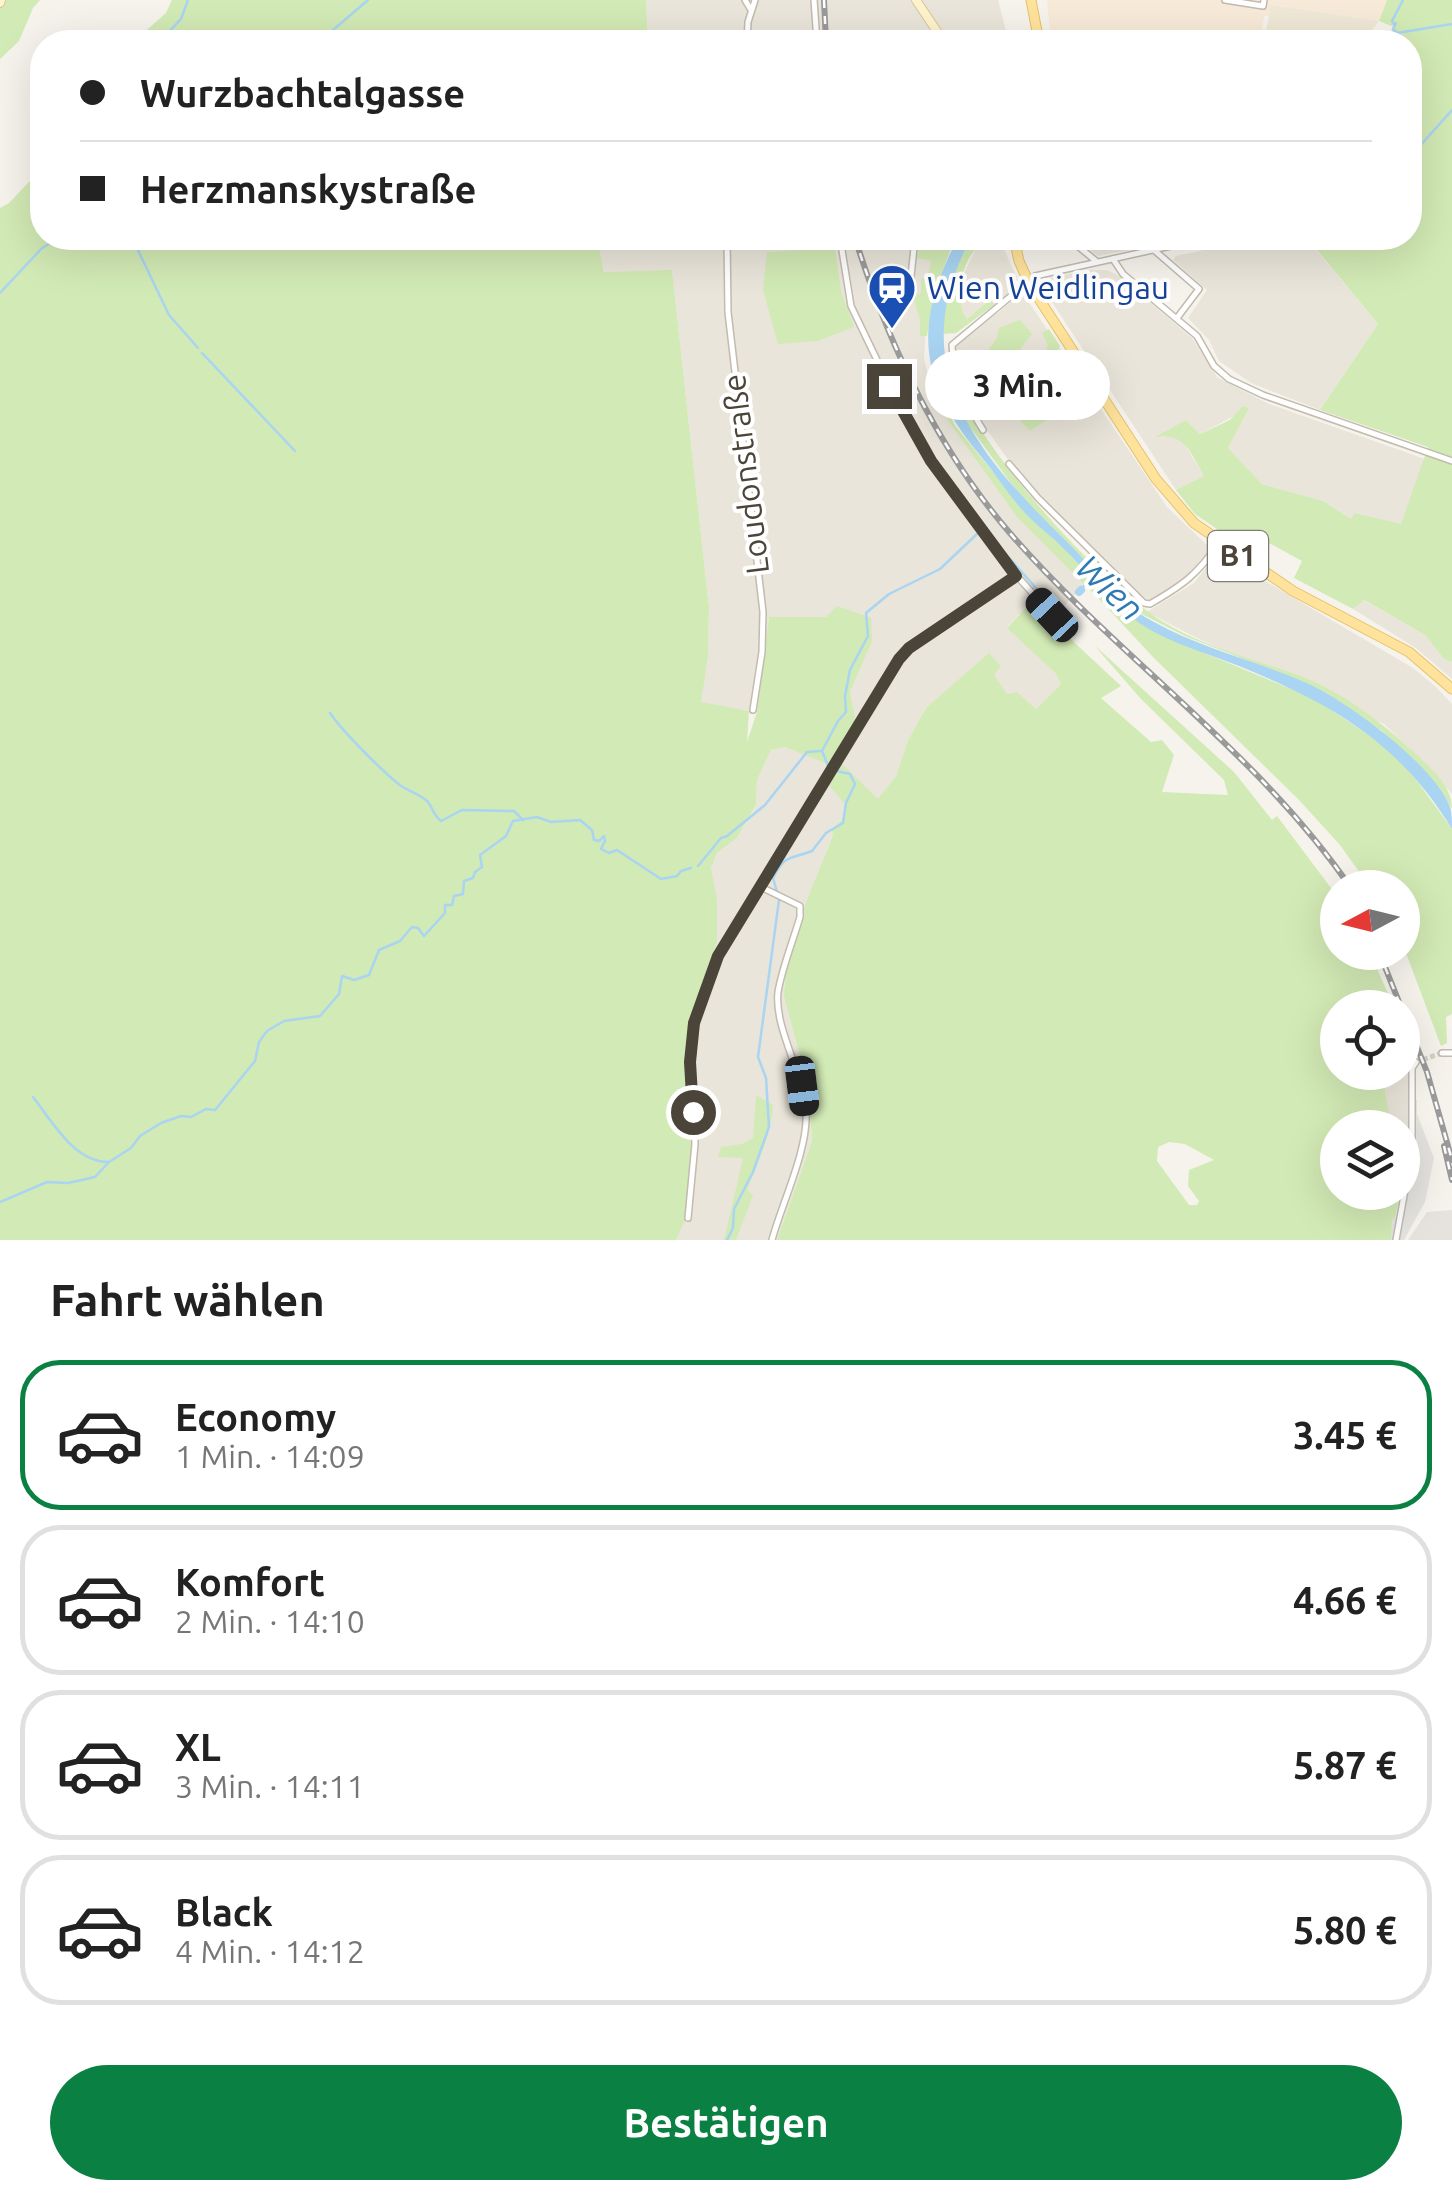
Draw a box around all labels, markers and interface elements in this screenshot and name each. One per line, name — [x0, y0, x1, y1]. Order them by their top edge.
text: Wurzbachtalgasse — [140, 72, 465, 114]
text: Herzmanskystraße — [140, 168, 476, 210]
station icon: Wien Weidlingau — [866, 262, 918, 330]
place label: Wien Weidlingau — [927, 269, 1169, 305]
callout: 3 Min. — [924, 351, 1109, 421]
route end — [867, 364, 912, 409]
text: 3 Min. — [973, 367, 1062, 403]
street label: Loudonstraße — [715, 372, 775, 576]
road number: B1 — [1208, 531, 1268, 581]
water label: Wien — [1069, 546, 1152, 628]
car — [1021, 583, 1083, 647]
north arrow — [1320, 870, 1420, 970]
map controls — [1320, 870, 1420, 1210]
button: locate — [1320, 990, 1420, 1090]
car — [783, 1054, 821, 1118]
route start — [671, 1090, 716, 1135]
button: layers — [1320, 1110, 1420, 1210]
text: Fahrt wählen — [50, 1274, 325, 1325]
icon: car — [55, 1390, 145, 1480]
text: Economy — [175, 1396, 336, 1438]
text: 3.45 € — [1293, 1414, 1397, 1456]
text: 1 Min. · 14:09 — [175, 1438, 365, 1474]
icon: car — [55, 1555, 145, 1645]
text: Komfort — [175, 1561, 325, 1603]
text: 4.66 € — [1293, 1579, 1397, 1621]
text: 2 Min. · 14:10 — [175, 1603, 365, 1639]
icon: car — [55, 1720, 145, 1810]
text: XL — [175, 1726, 221, 1768]
text: 5.87 € — [1293, 1744, 1397, 1786]
text: 3 Min. · 14:11 — [175, 1768, 365, 1804]
icon: car — [55, 1885, 145, 1975]
text: Black — [175, 1891, 273, 1933]
text: 5.80 € — [1293, 1909, 1397, 1951]
text: 4 Min. · 14:12 — [175, 1933, 365, 1969]
button: Bestätigen — [50, 2065, 1402, 2180]

